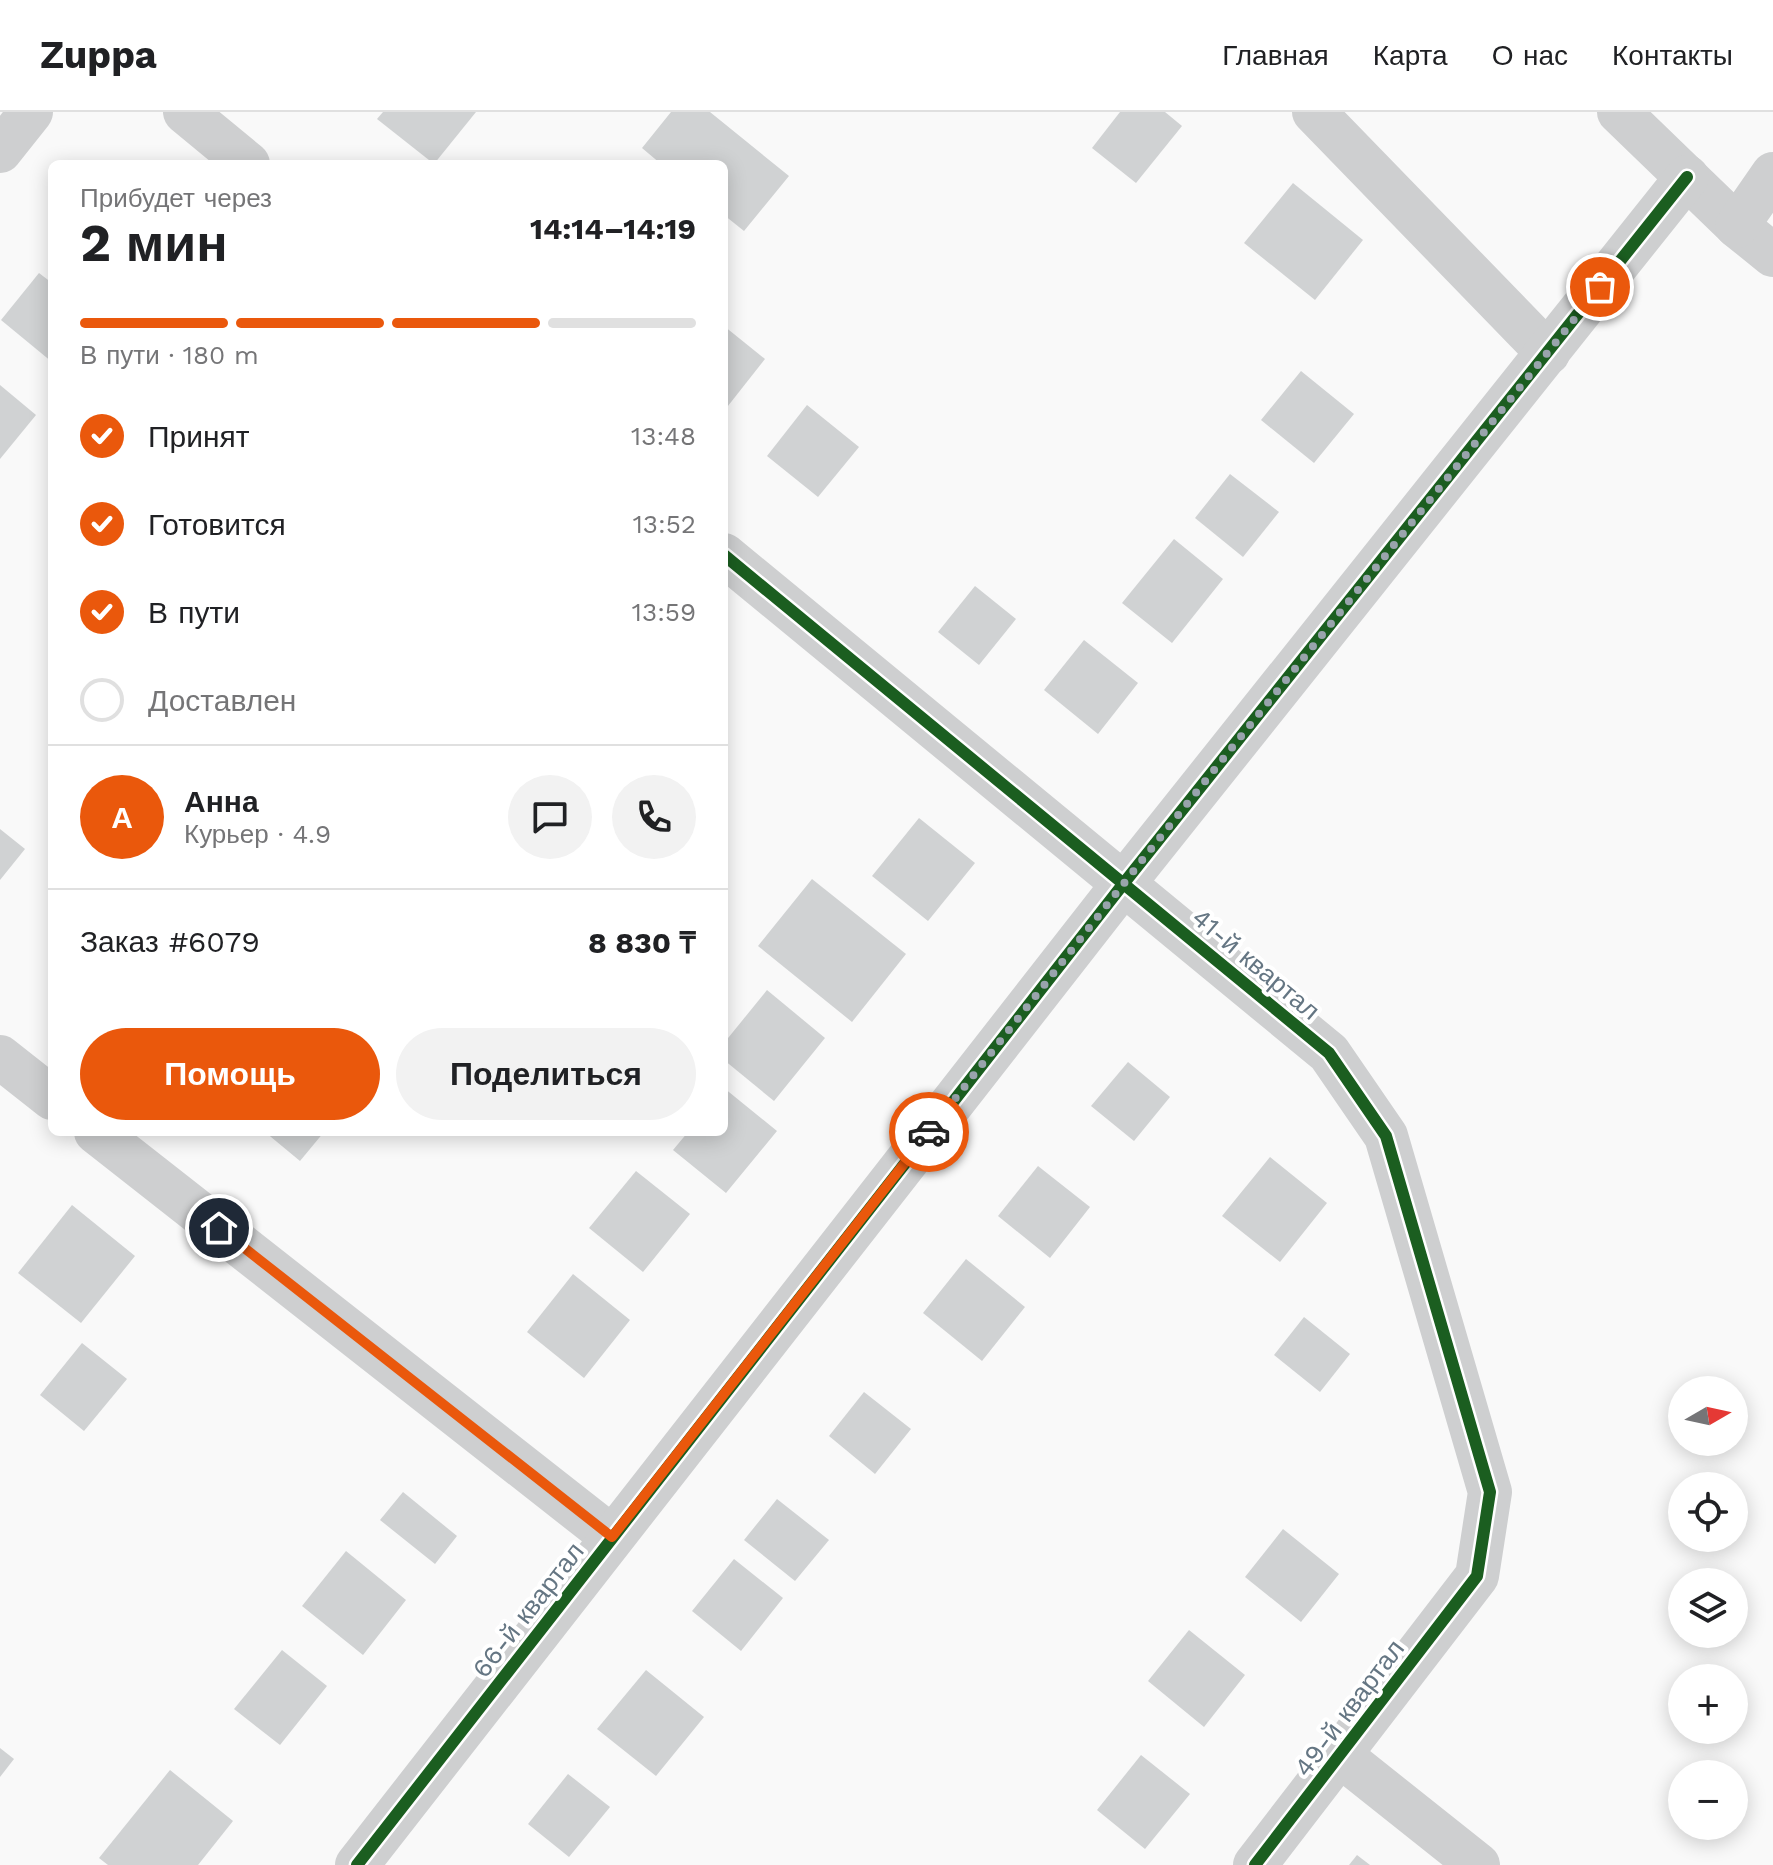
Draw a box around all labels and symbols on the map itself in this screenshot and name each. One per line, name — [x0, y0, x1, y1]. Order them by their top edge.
pin — [1566, 253, 1634, 321]
street label: 41-й квартал — [1186, 902, 1326, 1026]
courier — [889, 1092, 969, 1172]
pin — [185, 1194, 253, 1262]
north arrow — [1668, 1376, 1748, 1456]
street label: 66-й квартал — [466, 1537, 590, 1683]
street label: 49-й квартал — [1288, 1634, 1410, 1782]

